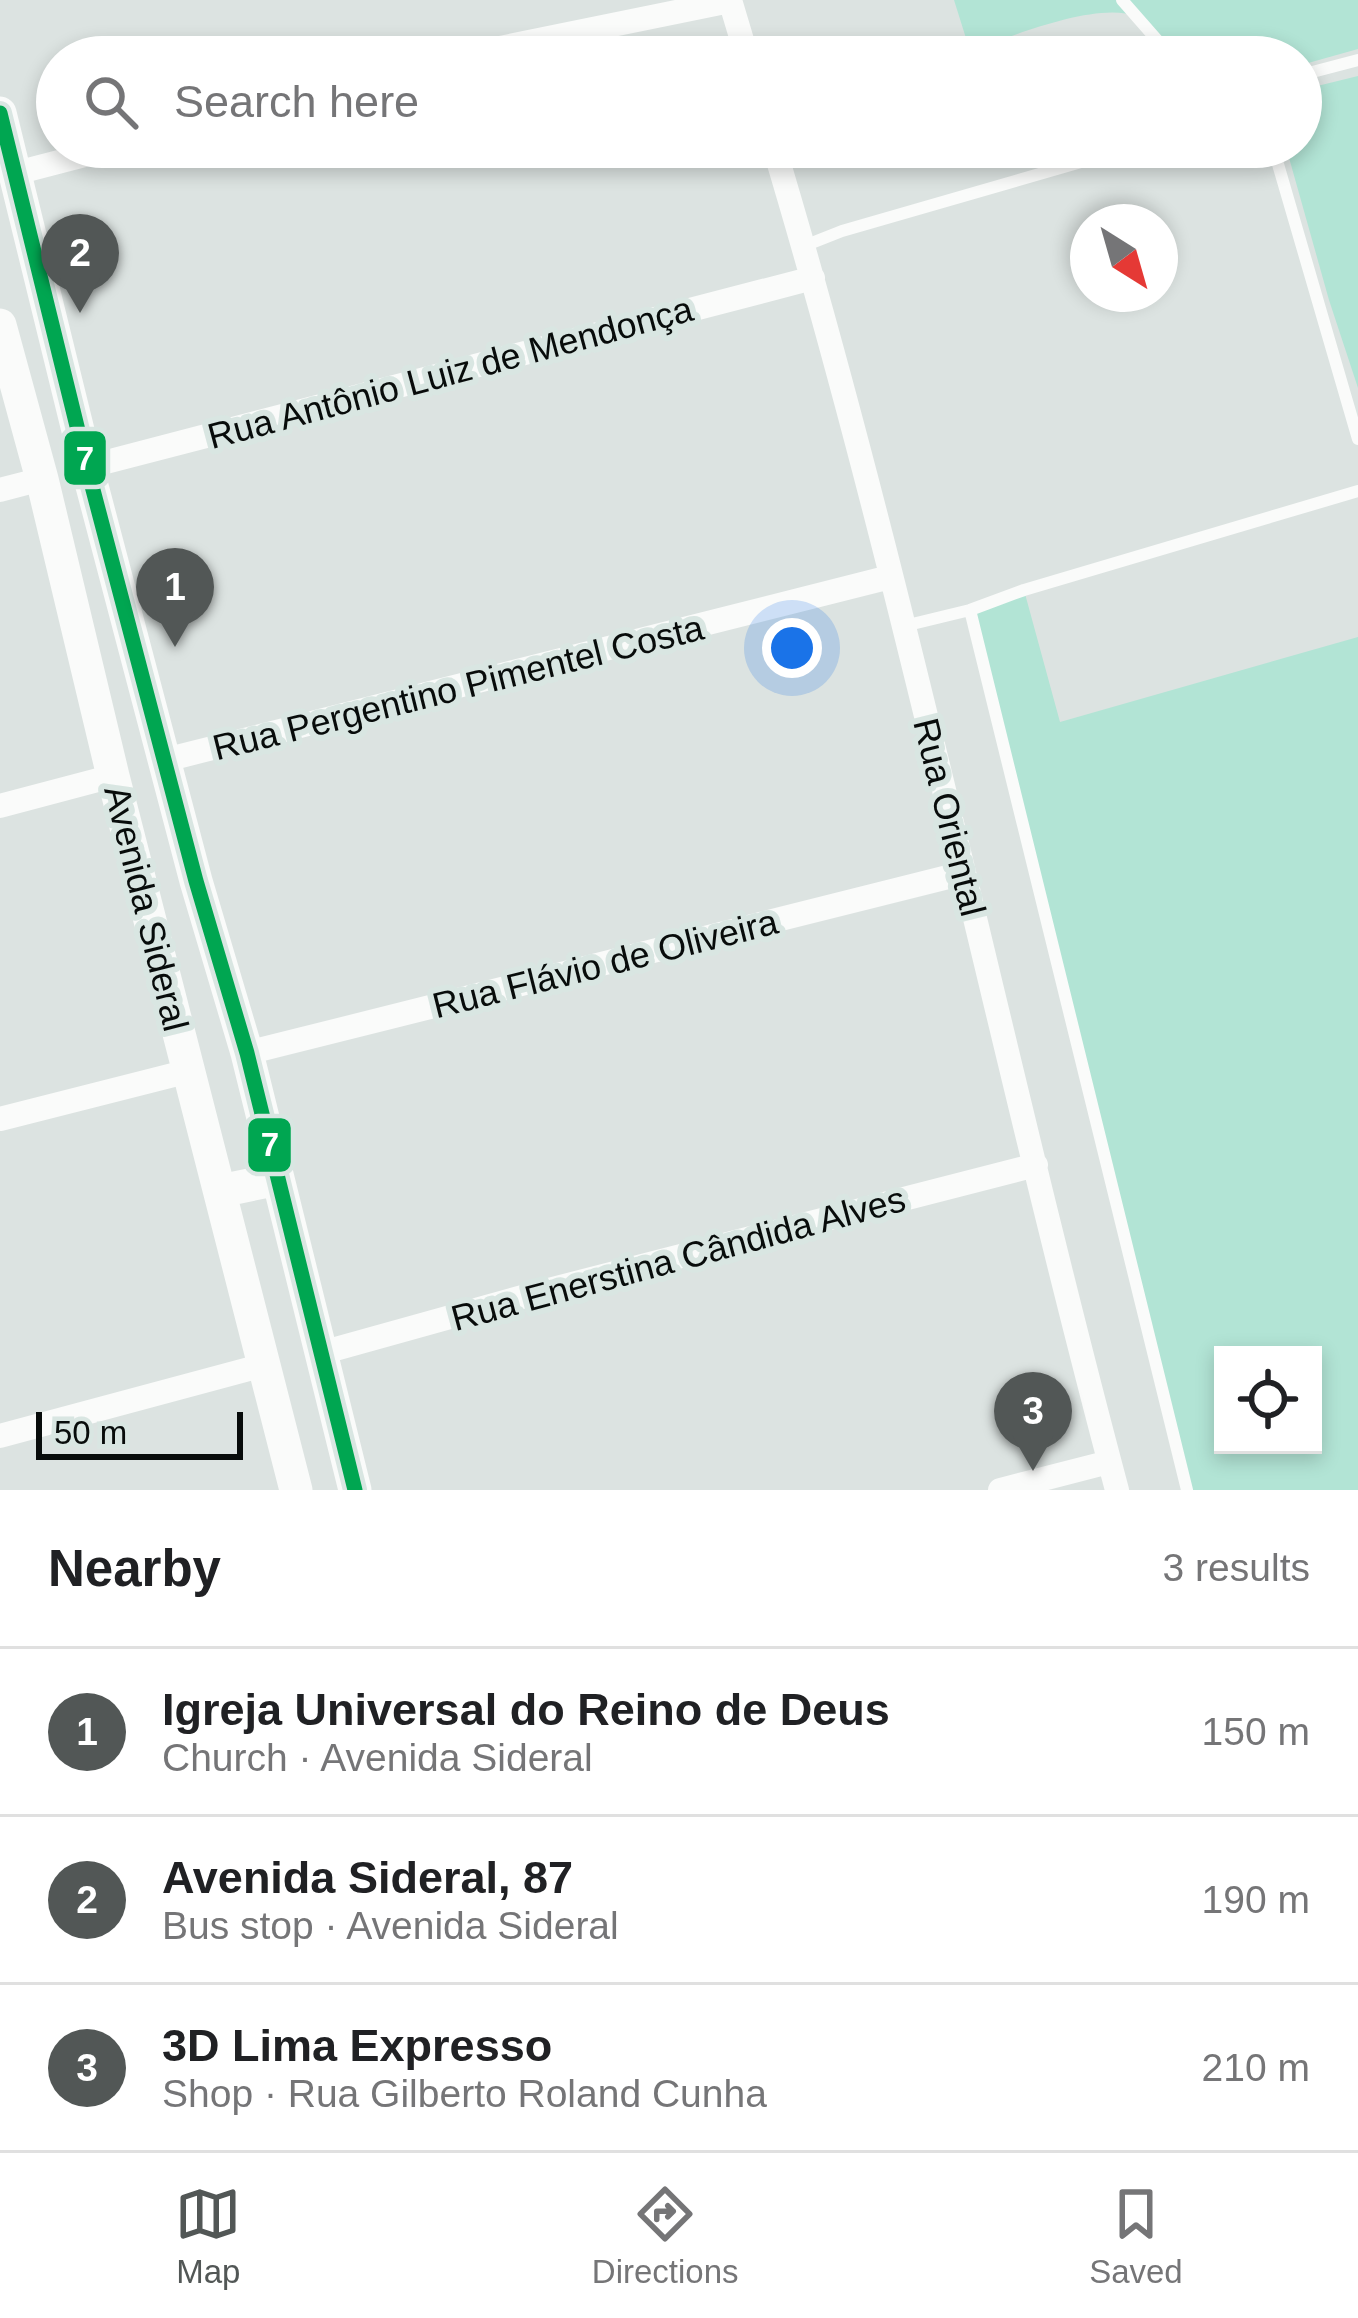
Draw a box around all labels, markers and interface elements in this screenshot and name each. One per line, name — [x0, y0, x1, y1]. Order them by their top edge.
search box — [36, 36, 1322, 168]
icon: search — [78, 69, 144, 135]
text: Search here — [174, 76, 419, 127]
north arrow — [1070, 204, 1178, 312]
pin: 2 — [41, 214, 119, 313]
street label: Rua Antônio Luiz de Mendonça — [203, 288, 698, 457]
line badge: 7 — [62, 429, 108, 487]
text: 7 — [76, 440, 94, 477]
pin: 1 — [136, 548, 214, 647]
street label: Rua Pergentino Pimentel Costa — [209, 606, 709, 768]
your location — [762, 618, 822, 678]
street label: Rua Oriental — [905, 714, 994, 920]
street label: Avenida Sideral — [96, 781, 197, 1035]
street label: Rua Flávio de Oliveira — [428, 901, 783, 1026]
line badge: 7 — [246, 1116, 293, 1174]
text: 7 — [261, 1126, 279, 1163]
street label: Rua Enerstina Cândida Alves — [447, 1178, 910, 1339]
map controls — [1214, 1346, 1322, 1454]
button: locate — [1214, 1346, 1322, 1454]
pin: 3 — [994, 1372, 1072, 1471]
scale bar — [36, 1406, 243, 1459]
text: 50 m — [54, 1414, 127, 1451]
text: Nearby — [48, 1540, 221, 1597]
text: 3 results — [1163, 1546, 1310, 1589]
text: Igreja Universal do Reino de Deus — [162, 1684, 890, 1735]
text: 1 — [76, 1710, 98, 1753]
text: 150 m — [1202, 1710, 1310, 1753]
text: Church · Avenida Sideral — [162, 1736, 593, 1779]
text: Avenida Sideral, 87 — [162, 1852, 573, 1903]
text: 2 — [76, 1878, 98, 1921]
text: 190 m — [1202, 1878, 1310, 1921]
text: Bus stop · Avenida Sideral — [162, 1904, 619, 1947]
text: 3D Lima Expresso — [162, 2020, 552, 2071]
text: 3 — [76, 2046, 98, 2089]
text: 210 m — [1202, 2046, 1310, 2089]
text: Shop · Rua Gilberto Roland Cunha — [162, 2072, 767, 2115]
tab: Map — [175, 2181, 241, 2291]
tab: Directions — [592, 2181, 739, 2291]
tab: Saved — [1089, 2181, 1183, 2291]

